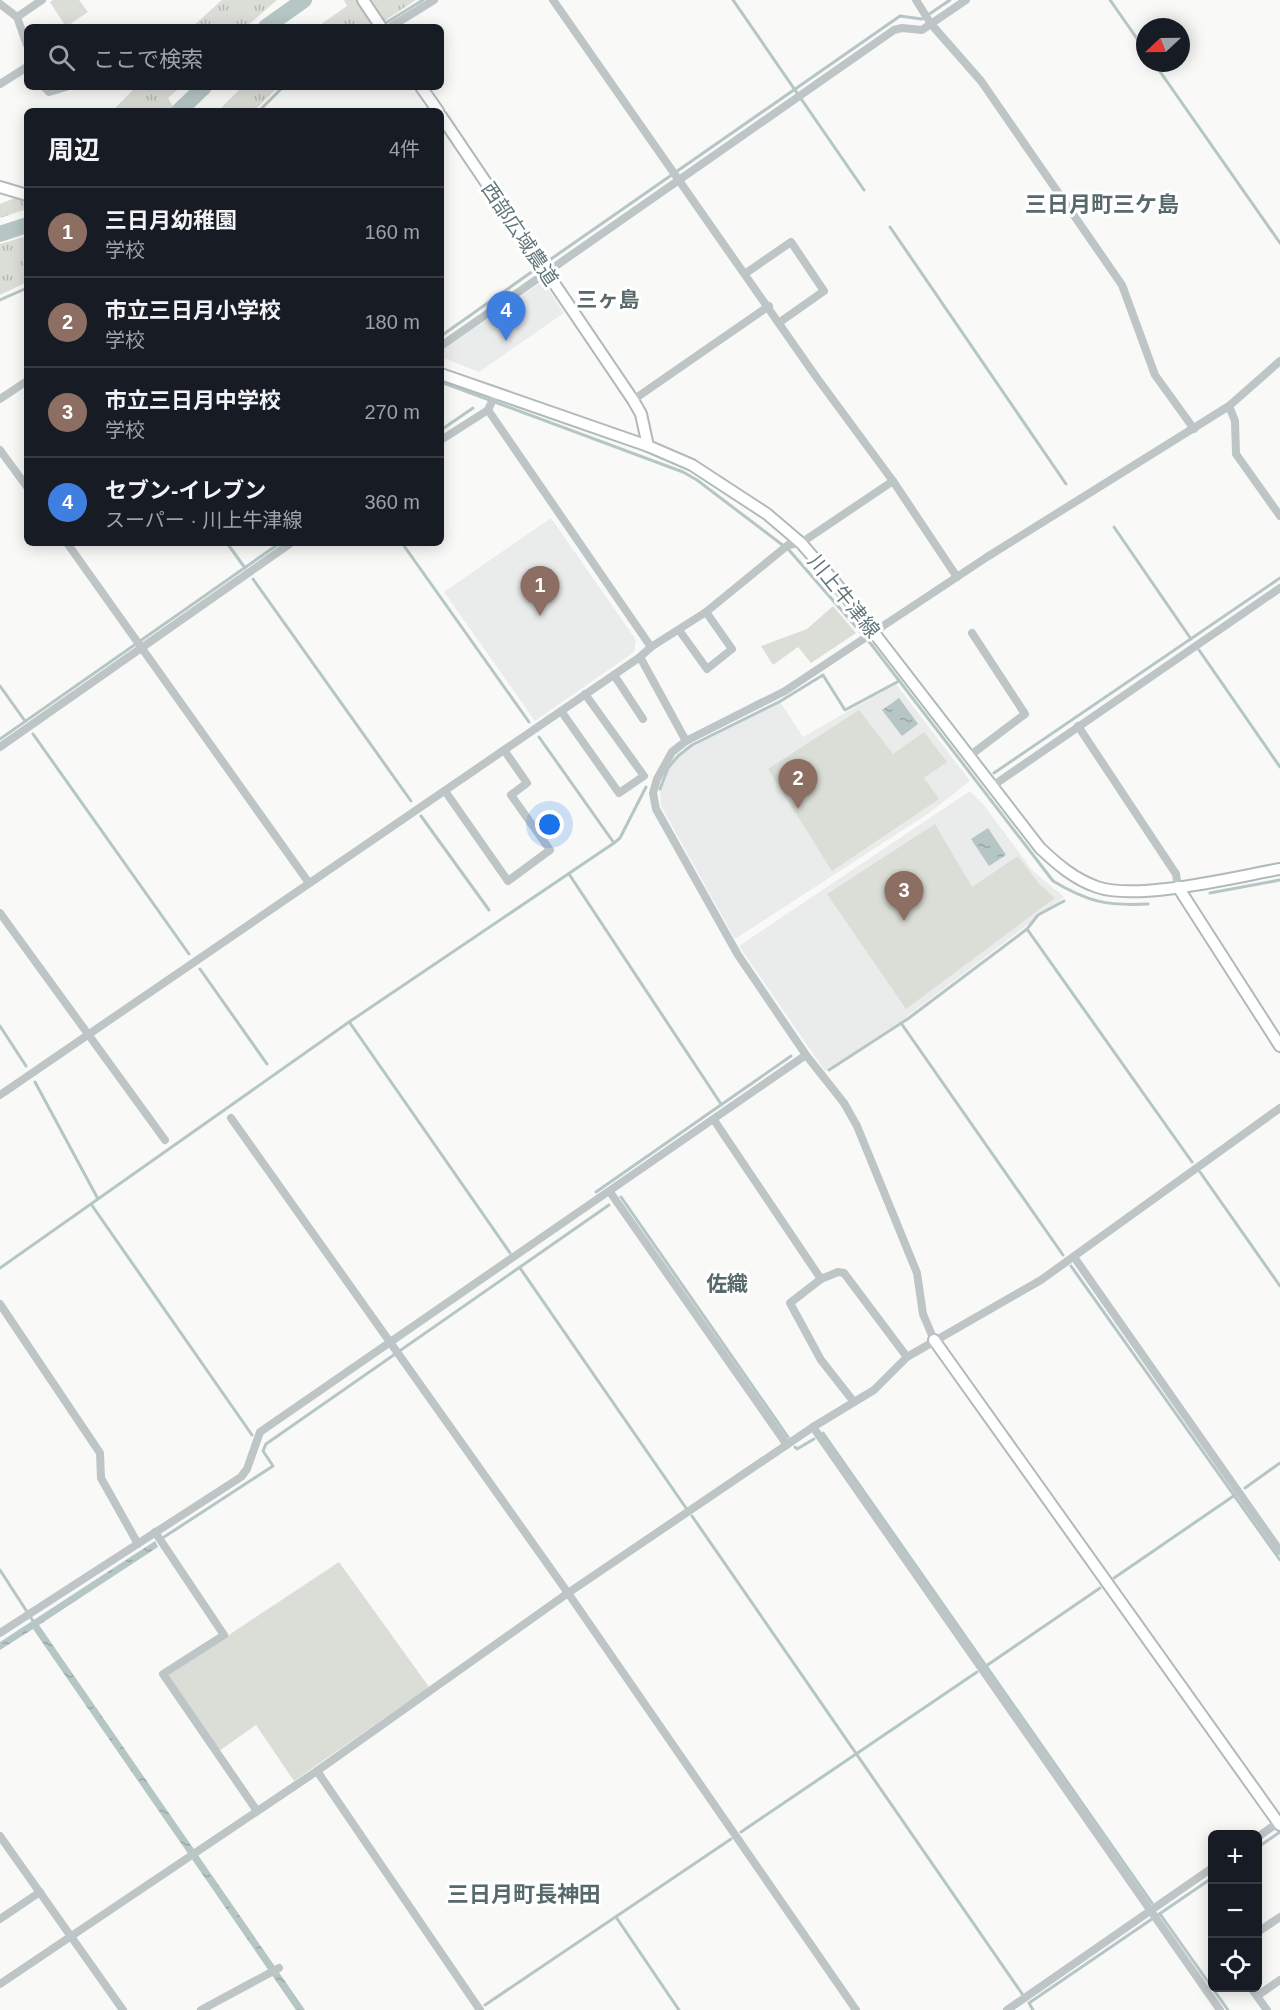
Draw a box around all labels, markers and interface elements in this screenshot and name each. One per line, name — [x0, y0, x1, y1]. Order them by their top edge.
north arrow — [1136, 18, 1190, 72]
search box — [24, 24, 444, 90]
icon: search — [45, 41, 78, 74]
text: ここで検索 — [93, 47, 203, 72]
text: 周辺 — [48, 135, 100, 165]
text: 4件 — [389, 138, 420, 160]
street label: 西部広域農道 — [477, 178, 563, 290]
district label: 三日月町三ケ島 — [1025, 192, 1179, 217]
text: 三日月幼稚園 — [105, 208, 237, 233]
text: 1 — [62, 221, 73, 243]
text: 160 m — [364, 221, 420, 243]
text: 学校 — [105, 239, 145, 261]
district label: 三ヶ島 — [577, 288, 640, 311]
pin: 4 — [486, 292, 526, 341]
text: 市立三日月小学校 — [105, 298, 281, 323]
text: 2 — [62, 311, 73, 333]
text: 180 m — [364, 311, 420, 333]
text: 学校 — [105, 329, 145, 351]
text: 市立三日月中学校 — [105, 388, 281, 413]
text: 3 — [62, 401, 73, 423]
text: 270 m — [364, 401, 420, 423]
text: 学校 — [105, 419, 145, 441]
text: セブン-イレブン — [105, 478, 266, 503]
text: 4 — [62, 491, 73, 513]
text: 360 m — [364, 491, 420, 513]
text: スーパー · 川上牛津線 — [105, 509, 303, 531]
street label: 川上牛津線 — [804, 550, 884, 642]
pin: 1 — [520, 566, 560, 616]
pin: 2 — [778, 760, 818, 809]
your location — [535, 810, 564, 839]
pin: 3 — [884, 872, 924, 921]
district label: 佐織 — [706, 1272, 748, 1295]
map controls — [1208, 1830, 1262, 1992]
button: + — [1208, 1830, 1262, 1884]
district label: 三日月町長神田 — [447, 1882, 601, 1907]
button: − — [1208, 1884, 1262, 1938]
button: locate — [1208, 1938, 1262, 1992]

